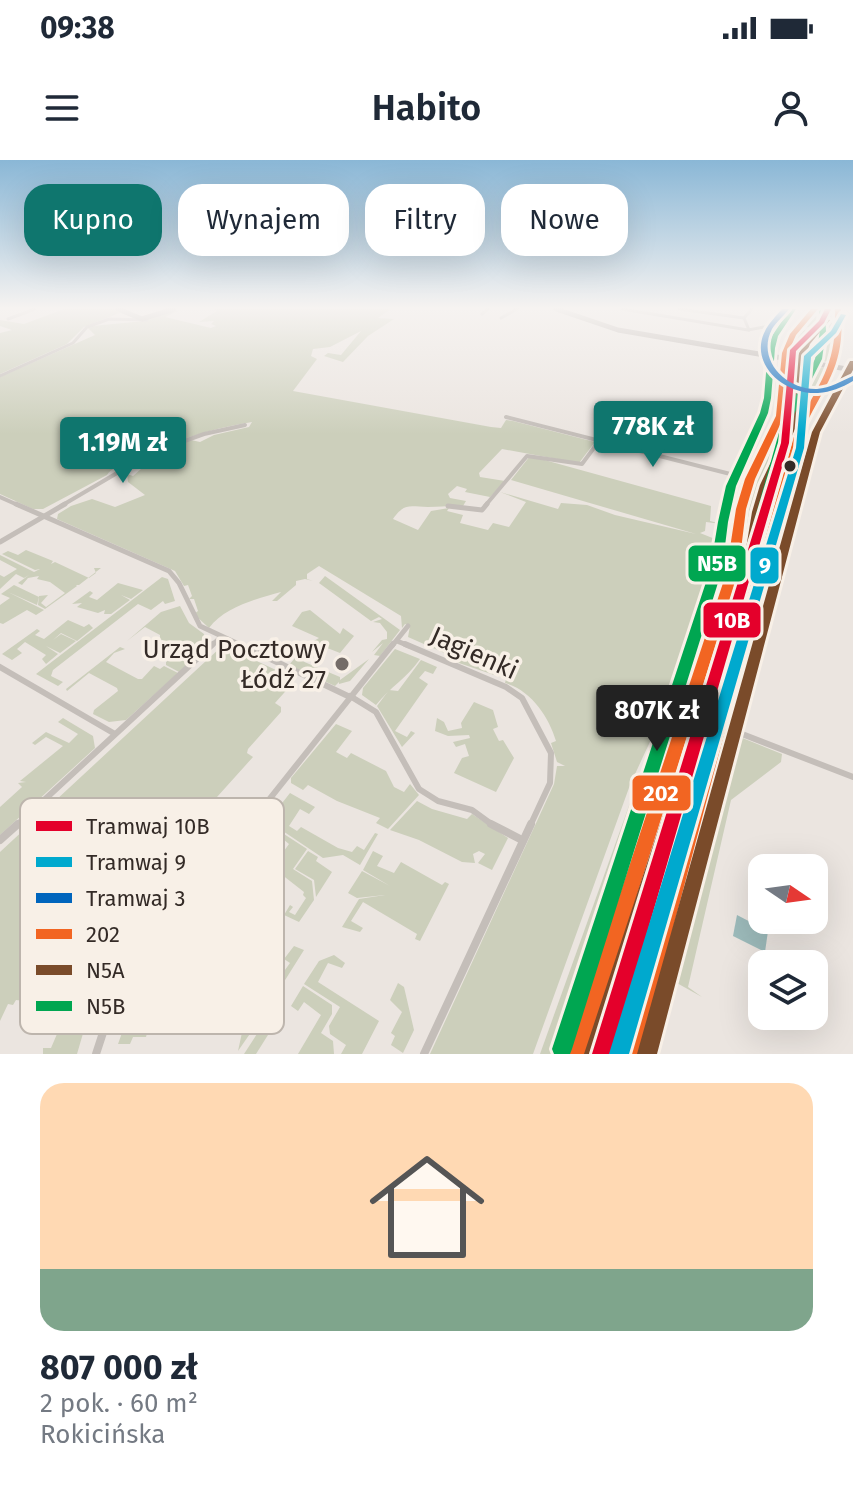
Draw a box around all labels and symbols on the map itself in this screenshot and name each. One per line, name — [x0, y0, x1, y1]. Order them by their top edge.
pin: 778K zł — [579, 401, 727, 469]
pin: 1.19M zł — [40, 417, 206, 485]
unlabelled marker — [782, 458, 798, 474]
line badge: N5B — [687, 544, 747, 583]
line badge: 9 — [749, 546, 780, 585]
text: N5B — [697, 550, 737, 577]
text: 9 — [759, 552, 771, 579]
line badge: 10B — [702, 601, 762, 639]
text: 10B — [714, 607, 750, 634]
street label: Jagienki — [425, 620, 523, 686]
place label: Urząd Pocztowy Łódź 27 — [143, 634, 326, 695]
marker: Urząd Pocztowy Łódź 27 — [333, 655, 351, 673]
pin: 807K zł — [583, 685, 731, 753]
line badge: 202 — [631, 774, 692, 812]
text: 202 — [643, 780, 679, 807]
legend — [20, 798, 284, 1034]
text: Tramwaj 10B — [86, 813, 210, 840]
text: Tramwaj 9 — [86, 849, 186, 876]
north arrow — [748, 854, 828, 934]
text: Tramwaj 3 — [86, 885, 185, 912]
text: 202 — [86, 921, 120, 948]
text: N5A — [86, 957, 125, 984]
text: N5B — [86, 993, 125, 1020]

